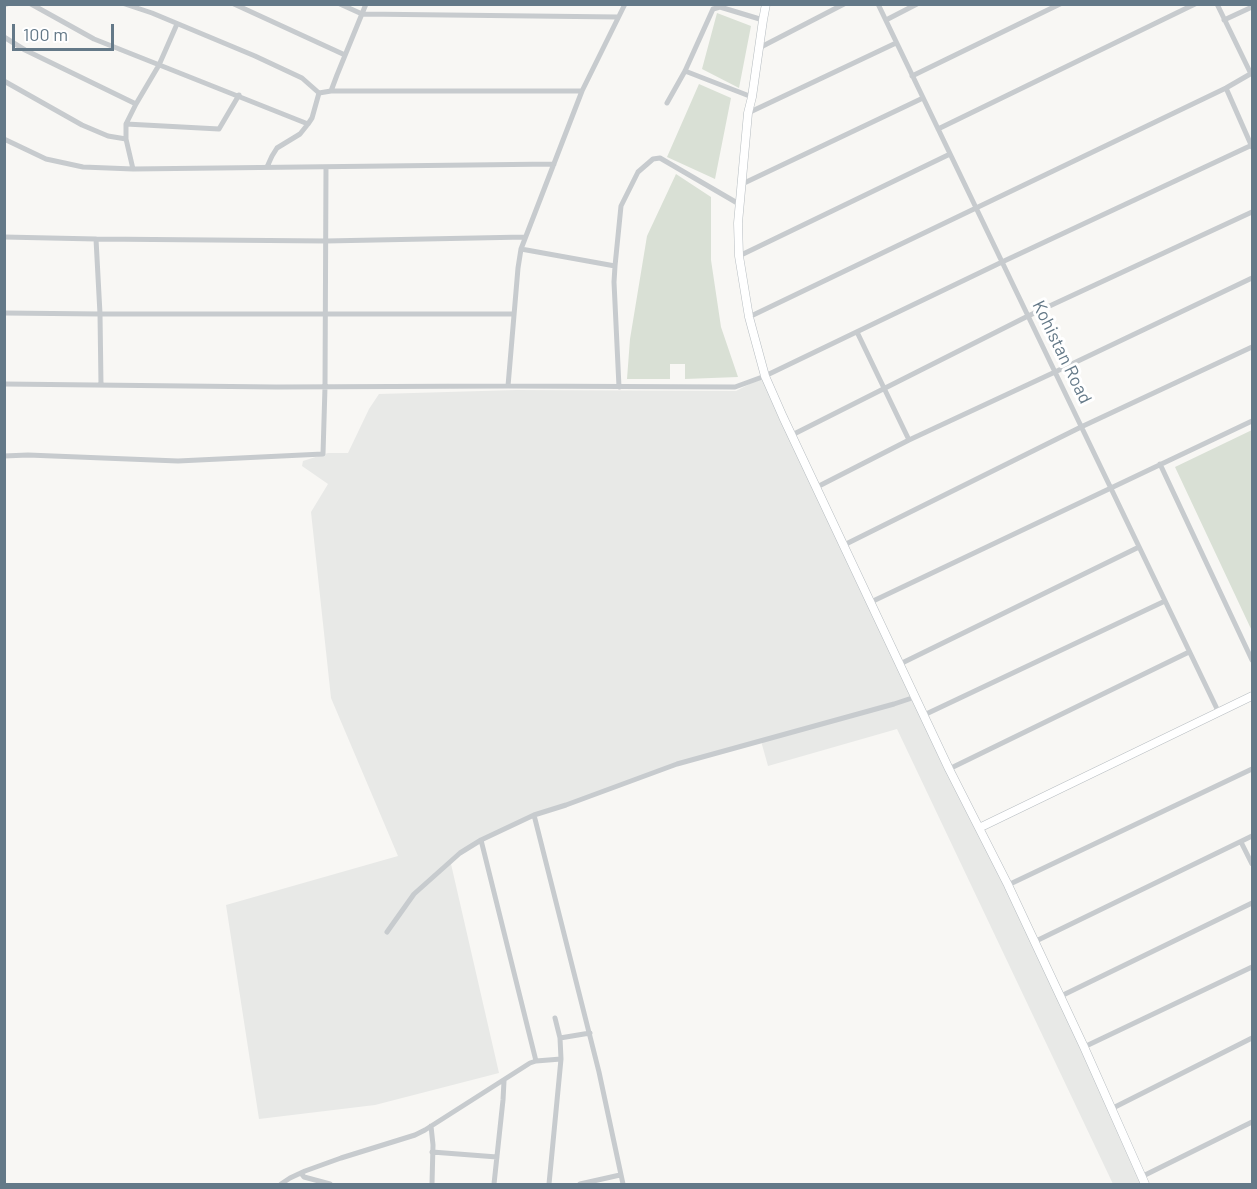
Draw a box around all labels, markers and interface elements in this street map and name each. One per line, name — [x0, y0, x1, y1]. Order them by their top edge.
scale bar — [15, 12, 117, 50]
text: 100 m — [23, 23, 68, 45]
street label: Kohistan Road — [1028, 297, 1096, 407]

